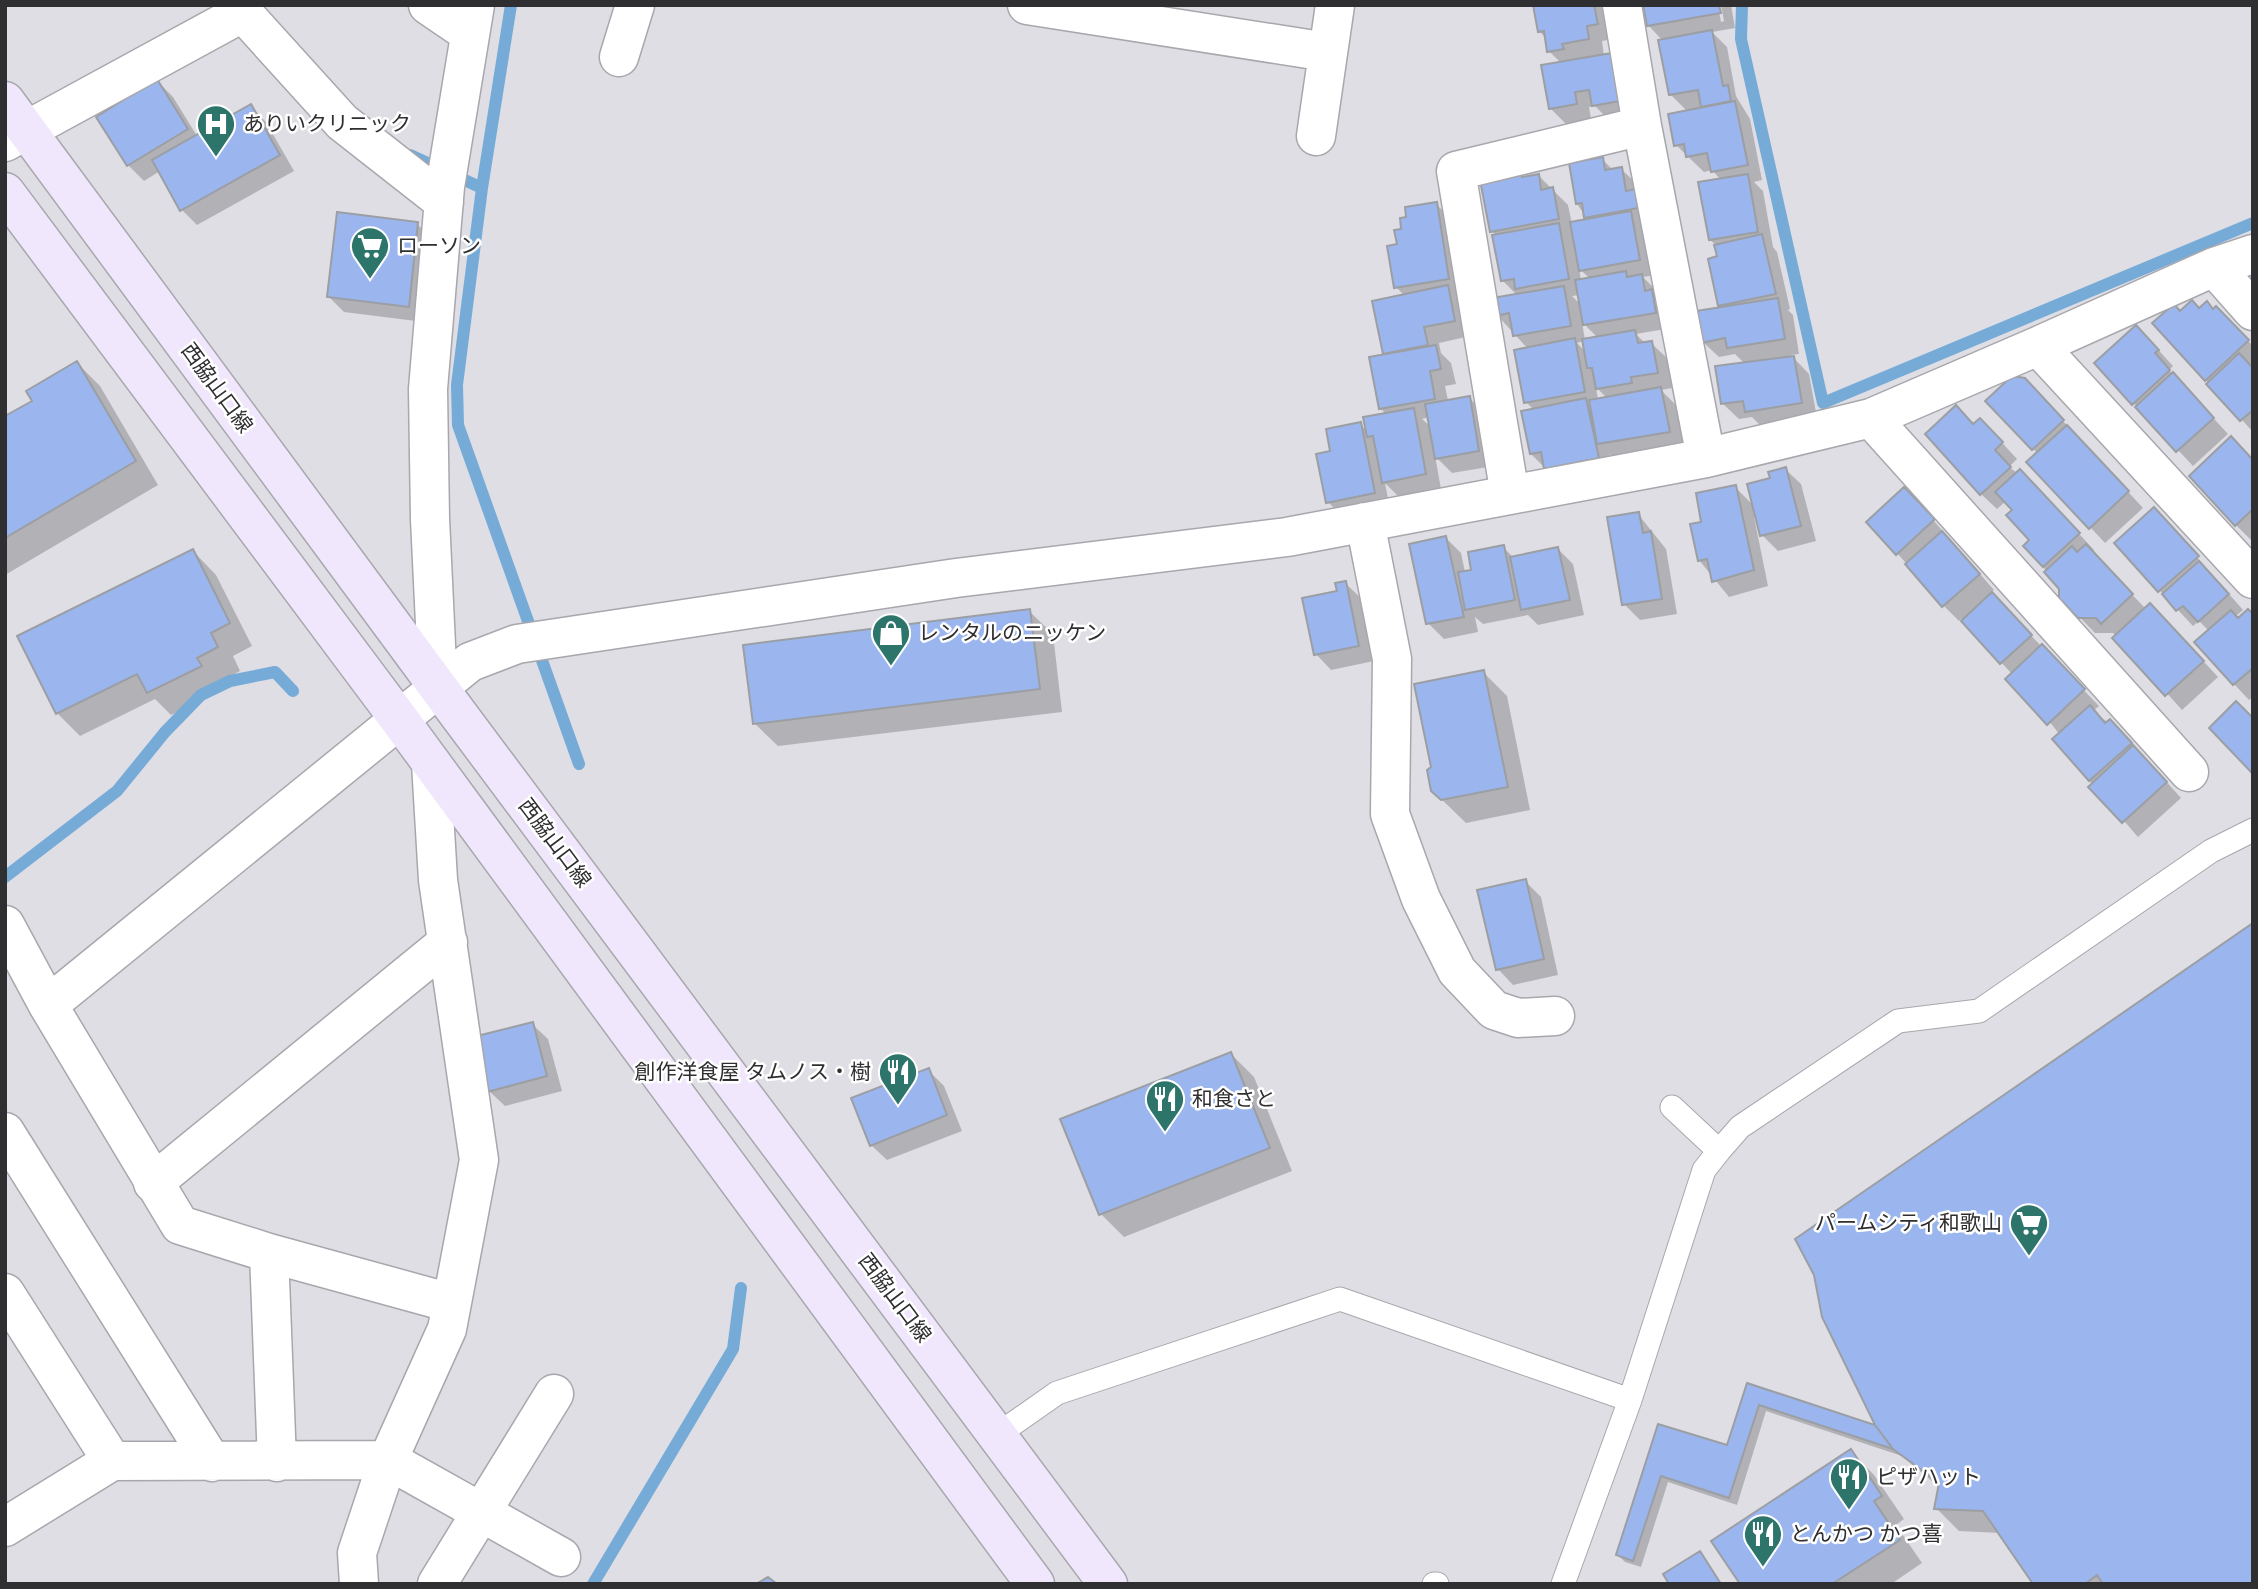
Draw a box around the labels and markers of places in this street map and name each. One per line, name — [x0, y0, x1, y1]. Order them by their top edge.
hospital icon: ありいクリニック — [195, 103, 237, 158]
place label: ありいクリニック — [243, 110, 411, 138]
supermarket icon: ローソン — [349, 225, 391, 280]
place label: ローソン — [397, 232, 481, 260]
shop icon: レンタルのニッケン — [870, 612, 912, 667]
place label: レンタルのニッケン — [918, 619, 1106, 647]
restaurant icon: 創作洋食屋 タムノス・樹 — [877, 1051, 919, 1106]
place label: 創作洋食屋 タムノス・樹 — [635, 1058, 871, 1086]
restaurant icon: 和食さと — [1144, 1078, 1186, 1133]
place label: 和食さと — [1192, 1085, 1276, 1113]
supermarket icon: パームシティ和歌山 — [2008, 1202, 2050, 1257]
place label: パームシティ和歌山 — [1815, 1209, 2002, 1237]
restaurant icon: ピザハット — [1828, 1456, 1870, 1511]
place label: ピザハット — [1876, 1463, 1981, 1491]
restaurant icon: とんかつ かつ喜 — [1742, 1513, 1784, 1568]
place label: とんかつ かつ喜 — [1790, 1520, 1942, 1548]

